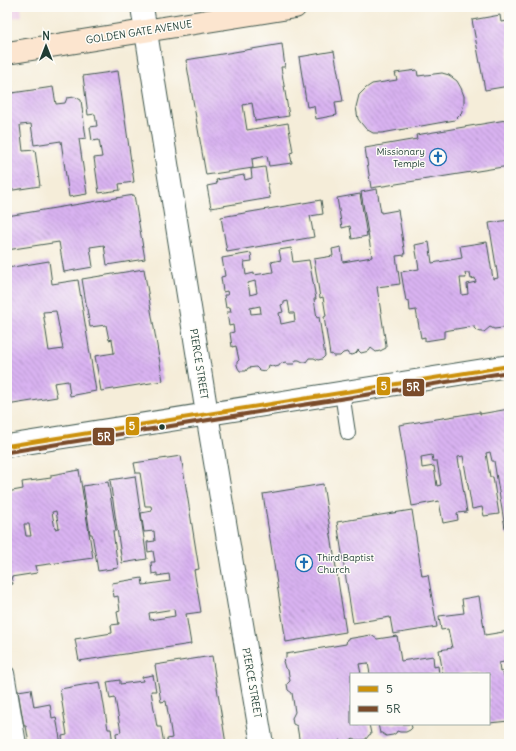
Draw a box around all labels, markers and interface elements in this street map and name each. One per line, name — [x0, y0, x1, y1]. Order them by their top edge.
street label: GOLDEN GATE AVENUE — [85, 17, 193, 47]
north arrow — [26, 26, 66, 66]
text: N — [42, 29, 50, 43]
place label: Missionary Temple — [376, 145, 425, 170]
church icon: Missionary Temple — [428, 147, 448, 167]
street label: PIERCE STREET — [187, 328, 211, 400]
line badge: 5 — [376, 376, 391, 396]
line badge: 5R — [402, 378, 425, 397]
text: 5 — [381, 379, 387, 393]
text: 5R — [406, 380, 420, 394]
line badge: 5 — [125, 416, 140, 436]
text: 5 — [129, 419, 135, 433]
unlabelled marker — [157, 422, 167, 432]
line badge: 5R — [92, 427, 115, 446]
text: 5R — [97, 430, 111, 444]
place label: Third Baptist Church — [317, 551, 375, 576]
church icon: Third Baptist Church — [294, 553, 314, 573]
street label: PIERCE STREET — [239, 647, 265, 719]
legend — [350, 673, 490, 725]
text: 5 — [386, 681, 393, 696]
text: 5R — [386, 701, 401, 716]

